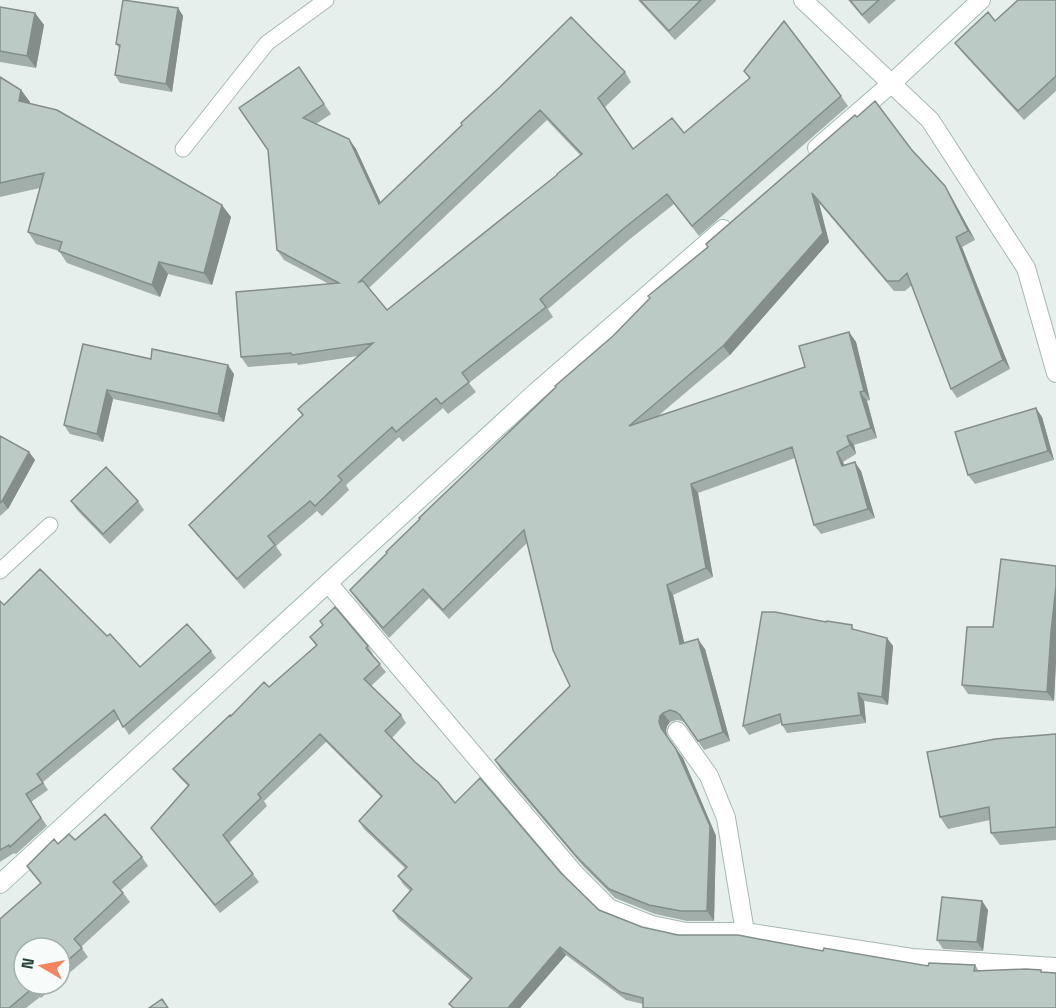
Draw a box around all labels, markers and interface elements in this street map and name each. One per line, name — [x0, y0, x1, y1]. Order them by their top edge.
north arrow — [12, 936, 72, 996]
text: N — [16, 956, 39, 971]

